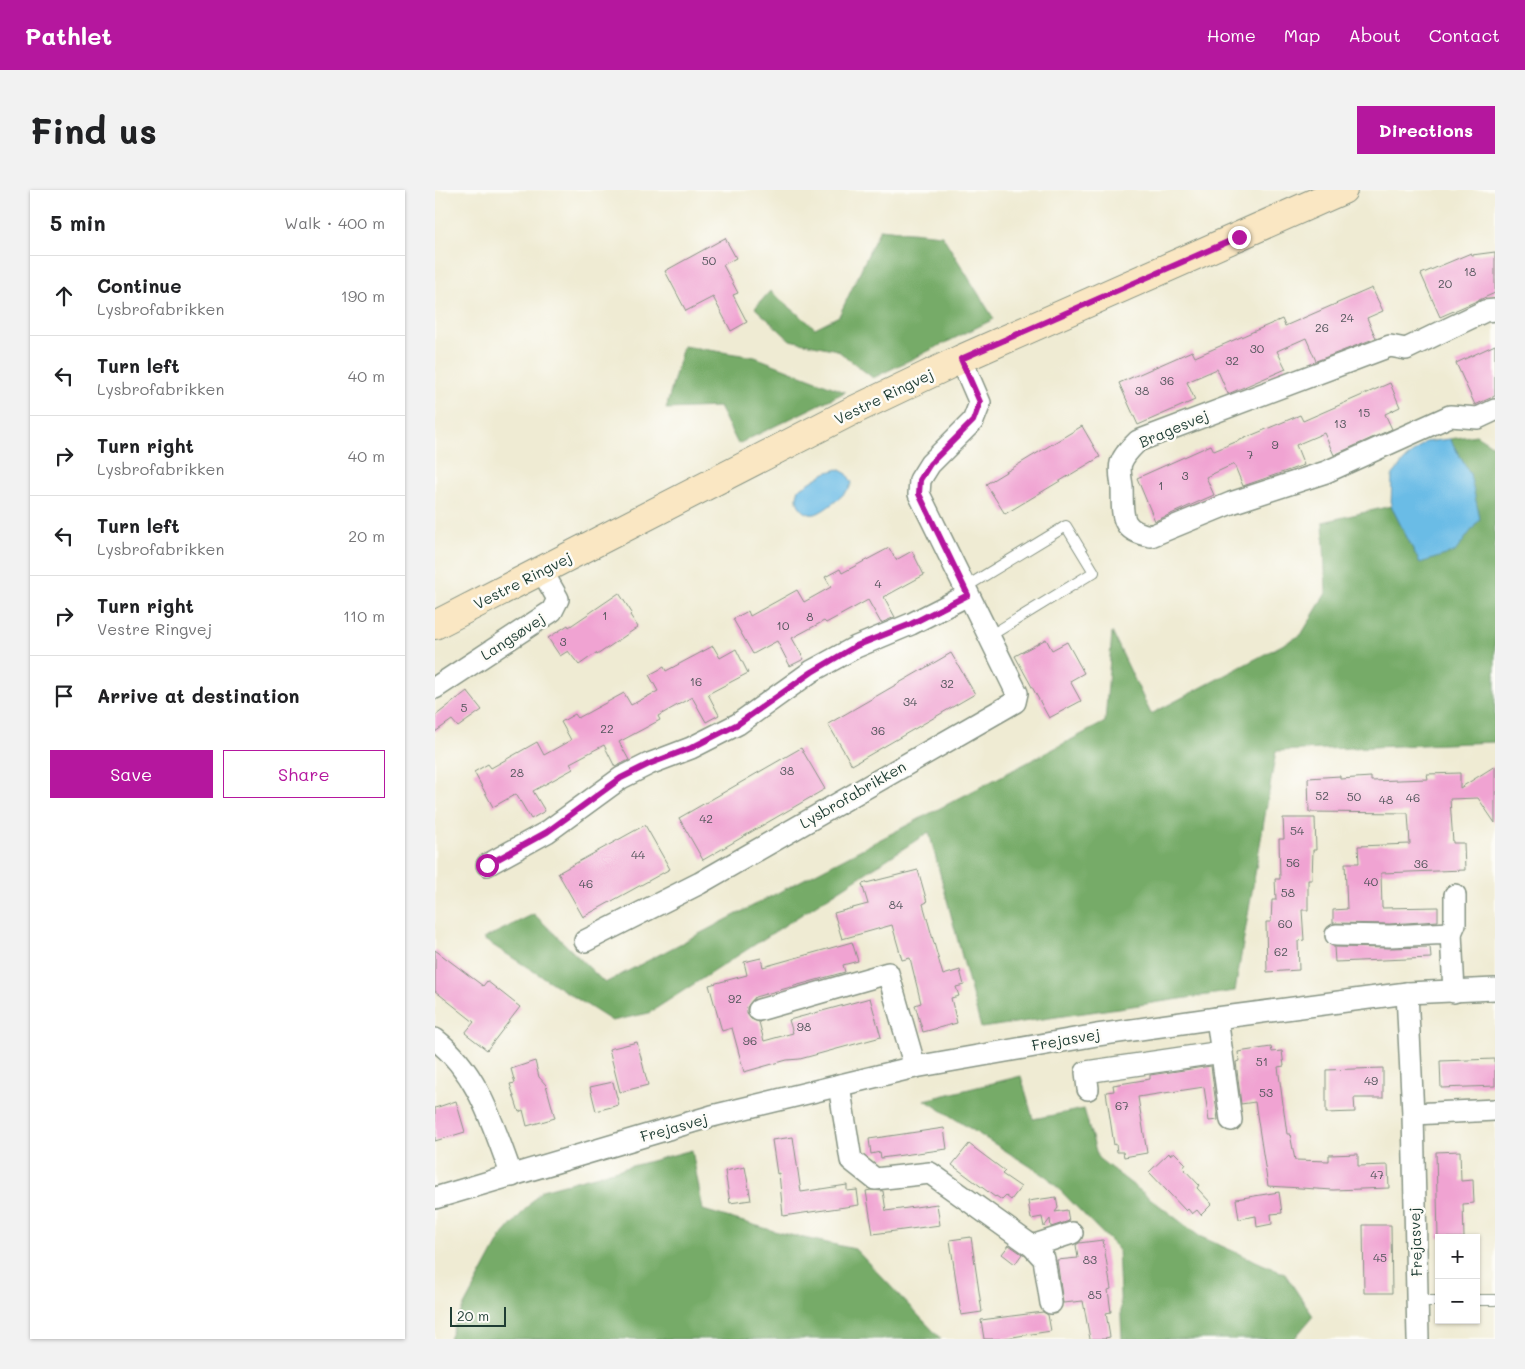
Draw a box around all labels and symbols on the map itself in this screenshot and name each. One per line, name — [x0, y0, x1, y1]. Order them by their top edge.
route end — [1228, 226, 1251, 249]
house number: 50 — [702, 252, 717, 268]
house number: 18 — [1464, 263, 1476, 279]
house number: 20 — [1438, 275, 1453, 291]
house number: 24 — [1340, 309, 1354, 325]
house number: 26 — [1315, 319, 1329, 335]
house number: 30 — [1250, 340, 1265, 356]
house number: 32 — [1225, 352, 1239, 368]
street label: Vestre Ringvej — [831, 363, 936, 429]
house number: 36 — [1160, 372, 1174, 388]
house number: 38 — [1135, 382, 1149, 398]
street label: Bragesvej — [1136, 404, 1211, 452]
house number: 15 — [1358, 404, 1370, 420]
house number: 13 — [1334, 415, 1346, 431]
house number: 9 — [1271, 436, 1279, 452]
house number: 7 — [1247, 446, 1254, 462]
house number: 3 — [1181, 467, 1189, 483]
house number: 1 — [1158, 477, 1164, 493]
street label: Vestre Ringvej — [470, 547, 575, 614]
house number: 4 — [874, 575, 882, 591]
house number: 1 — [602, 607, 608, 623]
street label: Langsøvej — [476, 608, 548, 664]
house number: 8 — [806, 608, 814, 624]
house number: 10 — [777, 617, 790, 633]
house number: 3 — [559, 633, 567, 649]
house number: 16 — [690, 673, 702, 689]
house number: 32 — [940, 675, 954, 691]
house number: 34 — [903, 693, 917, 709]
house number: 5 — [461, 699, 468, 715]
house number: 22 — [600, 720, 614, 736]
house number: 36 — [871, 722, 885, 738]
street label: Lysbrofabrikken — [796, 756, 909, 833]
house number: 38 — [780, 762, 794, 778]
house number: 28 — [510, 764, 524, 780]
house number: 52 — [1315, 787, 1329, 803]
house number: 50 — [1347, 788, 1362, 804]
house number: 46 — [1406, 789, 1420, 805]
house number: 48 — [1379, 791, 1393, 807]
house number: 42 — [699, 810, 713, 826]
house number: 54 — [1290, 822, 1304, 838]
house number: 44 — [631, 846, 645, 862]
route start — [476, 854, 499, 877]
house number: 56 — [1286, 854, 1300, 870]
house number: 36 — [1414, 855, 1428, 871]
house number: 40 — [1364, 873, 1379, 889]
house number: 46 — [579, 875, 593, 891]
house number: 58 — [1281, 884, 1295, 900]
house number: 84 — [889, 896, 903, 912]
house number: 60 — [1278, 915, 1293, 931]
house number: 62 — [1274, 943, 1288, 959]
house number: 92 — [728, 990, 742, 1006]
house number: 98 — [797, 1018, 811, 1034]
street label: Frejasvej — [1030, 1023, 1102, 1055]
house number: 96 — [743, 1032, 757, 1048]
house number: 51 — [1256, 1053, 1268, 1069]
house number: 49 — [1364, 1072, 1378, 1088]
house number: 53 — [1259, 1084, 1273, 1100]
house number: 67 — [1115, 1097, 1129, 1113]
street label: Frejasvej — [638, 1108, 710, 1146]
house number: 47 — [1370, 1166, 1384, 1182]
street label: Frejasvej — [1404, 1207, 1426, 1277]
house number: 45 — [1373, 1249, 1387, 1265]
house number: 83 — [1083, 1251, 1097, 1267]
house number: 85 — [1088, 1286, 1102, 1302]
scale bar — [450, 1304, 506, 1327]

